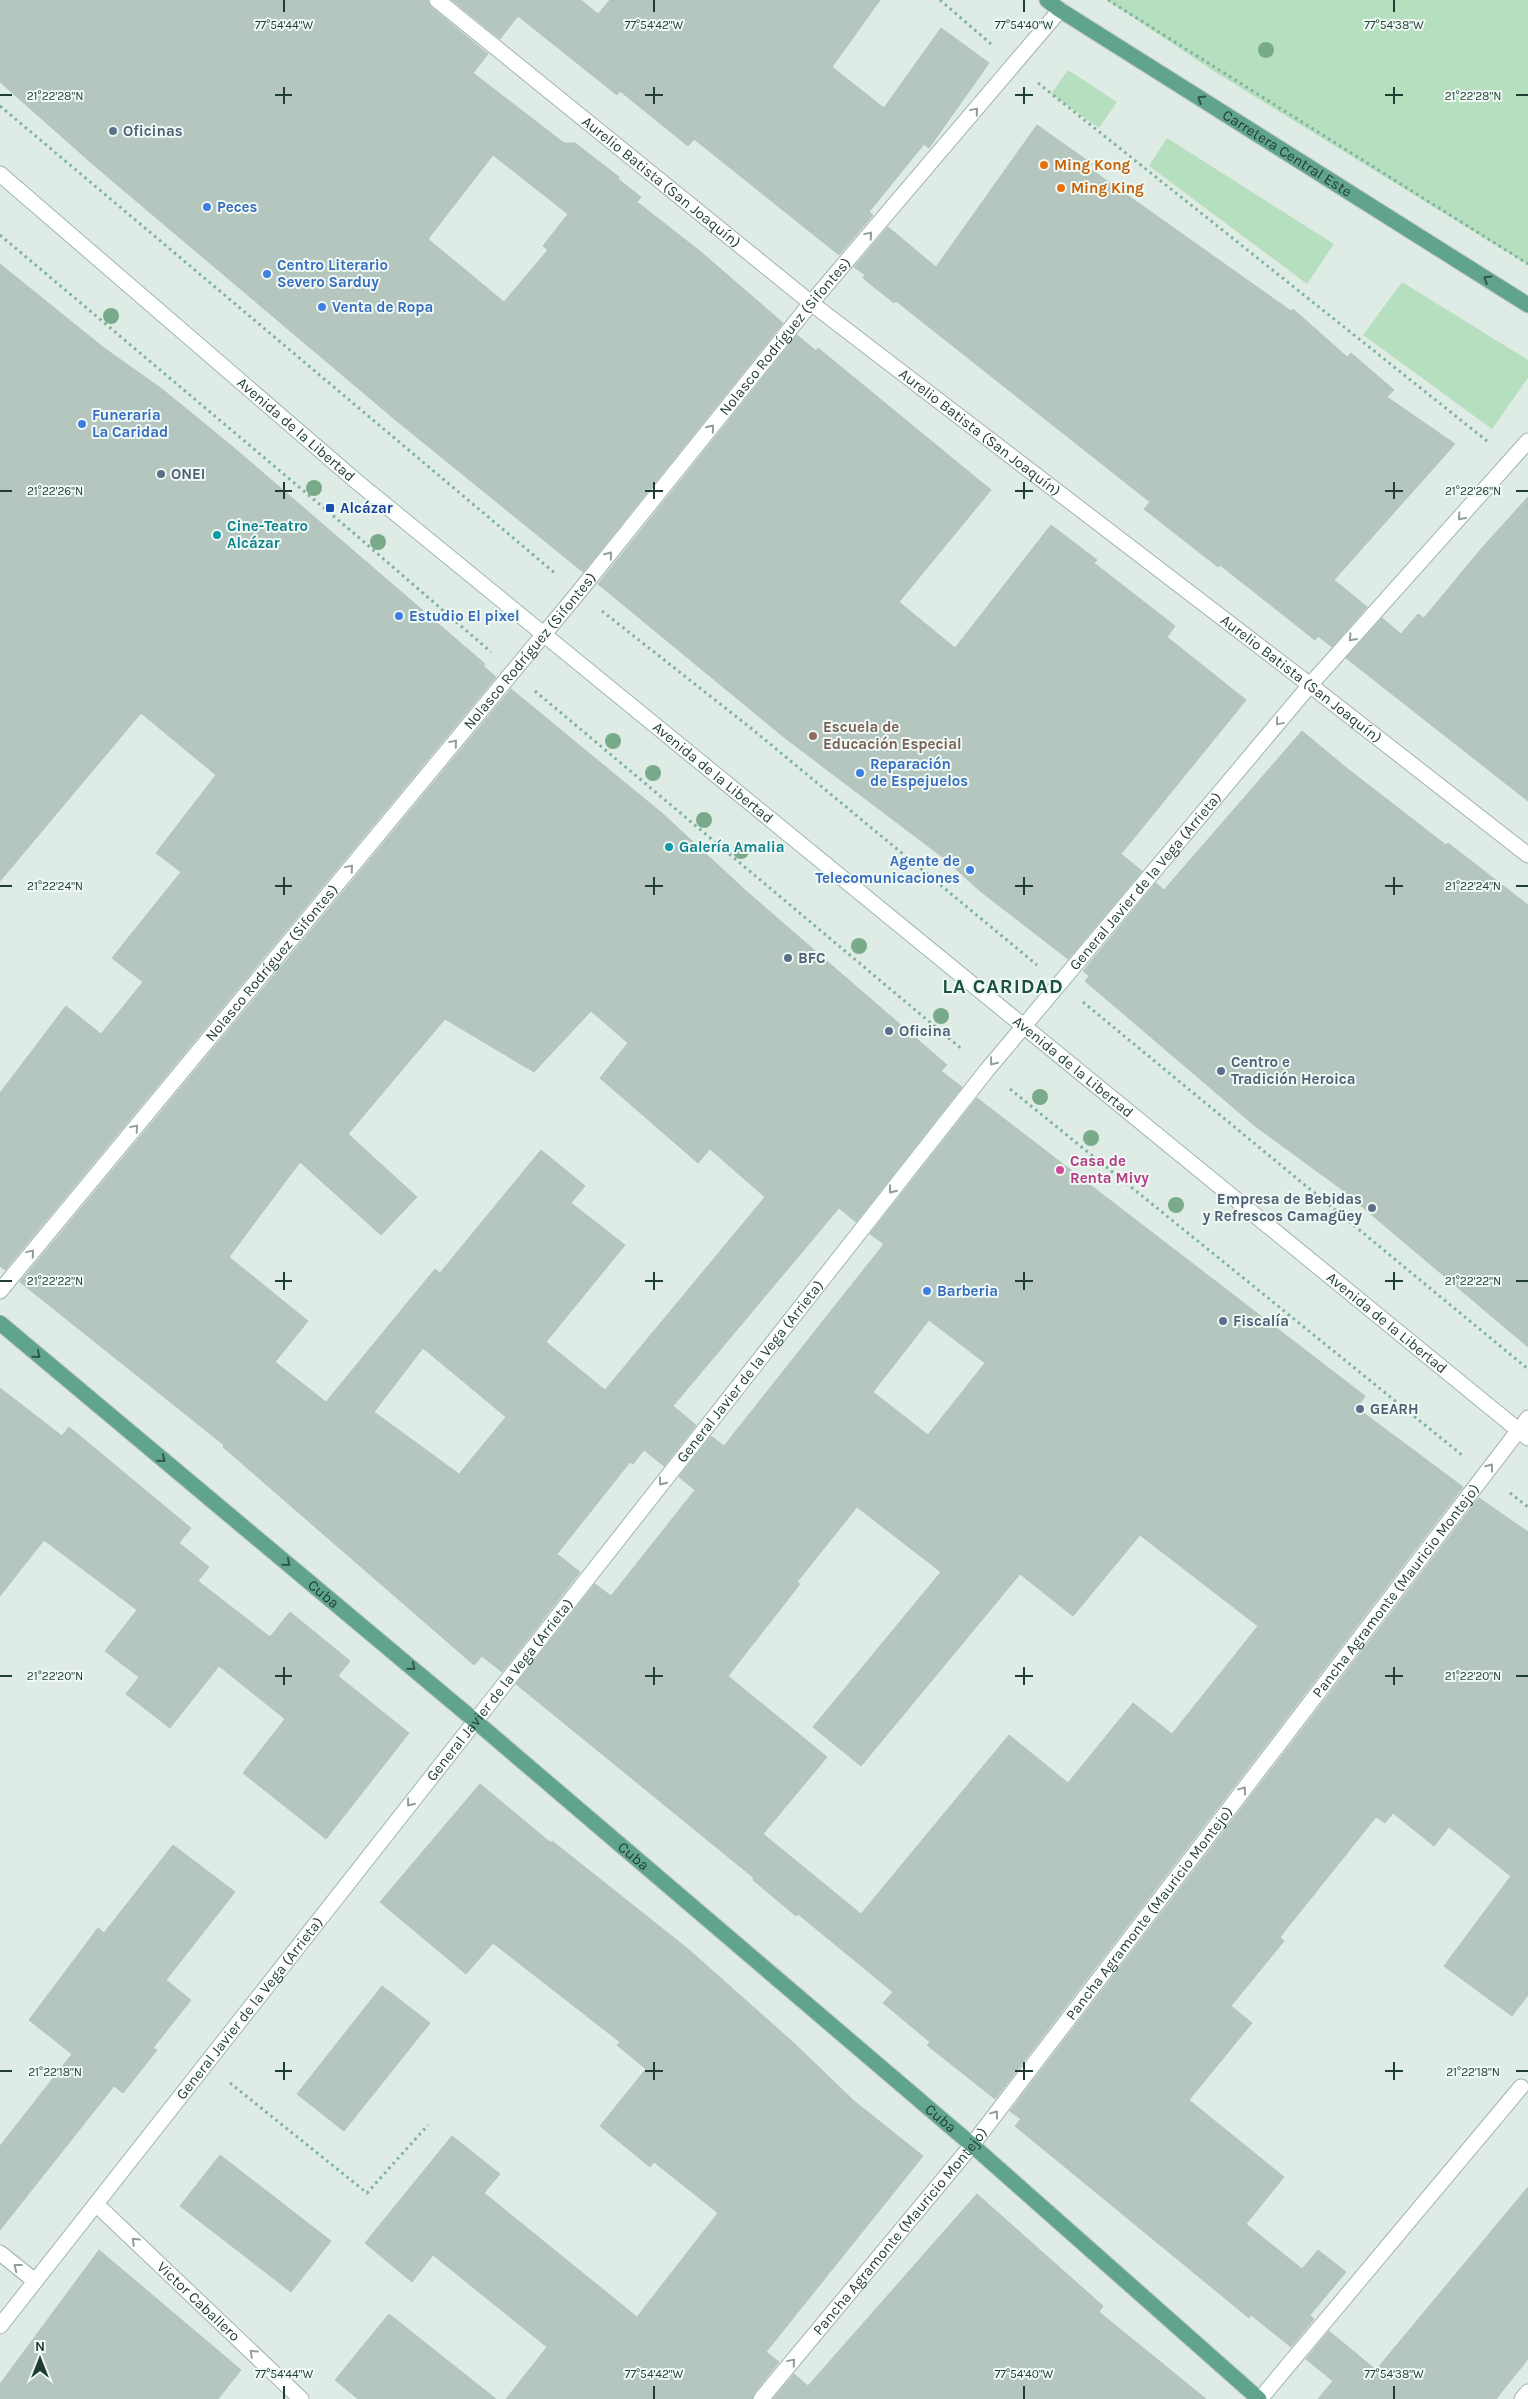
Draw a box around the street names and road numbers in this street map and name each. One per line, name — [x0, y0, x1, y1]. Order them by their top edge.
street label: Carretera Central Este — [1219, 106, 1355, 201]
street label: Aurelio Batista (San Joaquín) — [579, 112, 745, 252]
street label: Nolasco Rodríguez (Sifontes) — [715, 254, 855, 419]
street label: Aurelio Batista (San Joaquín) — [895, 365, 1064, 500]
street label: Avenida de la Libertad — [233, 373, 359, 485]
street label: Nolasco Rodríguez (Sifontes) — [460, 569, 600, 733]
street label: Aurelio Batista (San Joaquín) — [1217, 611, 1386, 747]
street label: Avenida de la Libertad — [649, 718, 777, 827]
street label: General Javier de la Vega (Arrieta) — [1066, 788, 1225, 974]
street label: Nolasco Rodríguez (Sifontes) — [202, 881, 342, 1045]
street label: Avenida de la Libertad — [1009, 1012, 1137, 1121]
street label: Avenida de la Libertad — [1323, 1268, 1451, 1377]
street label: General Javier de la Vega (Arrieta) — [673, 1277, 827, 1466]
street label: Pancha Agramonte (Mauricio Montejo) — [1308, 1480, 1483, 1701]
street label: Cuba — [304, 1576, 343, 1612]
street label: General Javier de la Vega (Arrieta) — [423, 1595, 577, 1785]
street label: Pancha Agramonte (Mauricio Montejo) — [1062, 1803, 1237, 2024]
street label: Cuba — [614, 1838, 653, 1874]
street label: General Javier de la Vega (Arrieta) — [172, 1913, 327, 2103]
street label: Cuba — [921, 2100, 960, 2137]
street label: Pancha Agramonte (Mauricio Montejo) — [809, 2124, 991, 2339]
street label: Victor Caballero — [153, 2258, 244, 2345]

